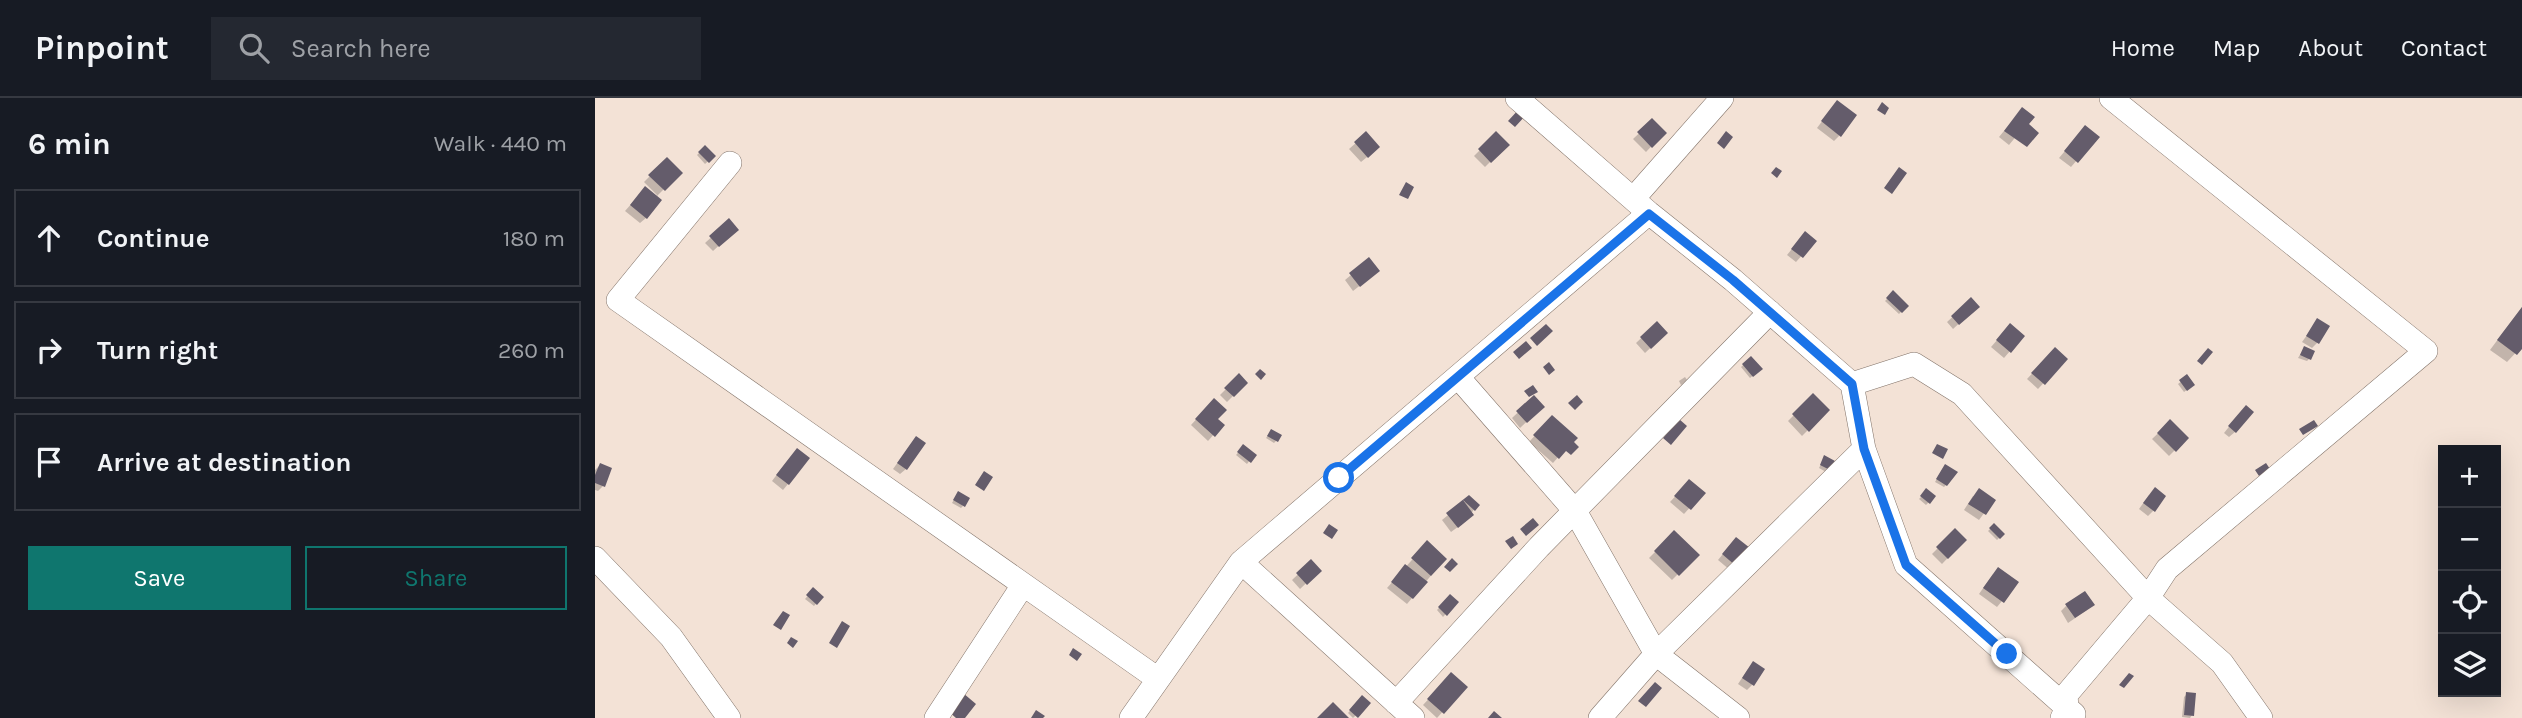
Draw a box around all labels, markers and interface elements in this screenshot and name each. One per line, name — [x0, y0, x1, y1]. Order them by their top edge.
search box — [211, 17, 701, 80]
text: Pinpoint — [35, 29, 169, 67]
icon: search — [235, 29, 273, 67]
text: Search here — [291, 33, 431, 64]
text: Home — [2111, 34, 2175, 62]
text: Map — [2213, 34, 2260, 62]
text: About — [2298, 34, 2363, 62]
text: Contact — [2401, 34, 2487, 62]
text: 6 min — [28, 126, 111, 162]
text: Walk · 440 m — [434, 130, 567, 157]
icon: ahead — [30, 219, 68, 257]
text: Continue — [97, 223, 209, 254]
text: 180 m — [503, 225, 565, 252]
icon: right — [30, 331, 68, 369]
text: Turn right — [97, 335, 218, 366]
text: 260 m — [498, 337, 565, 364]
icon: arrive — [30, 443, 68, 481]
map controls — [2438, 445, 2501, 697]
button: + — [2438, 445, 2501, 508]
text: Arrive at destination — [97, 447, 351, 478]
route start — [1323, 462, 1354, 493]
button: − — [2438, 508, 2501, 571]
button: Save — [28, 546, 291, 610]
button: Share — [305, 546, 567, 610]
button: locate — [2438, 571, 2501, 634]
button: layers — [2438, 634, 2501, 697]
route end — [1991, 638, 2022, 669]

